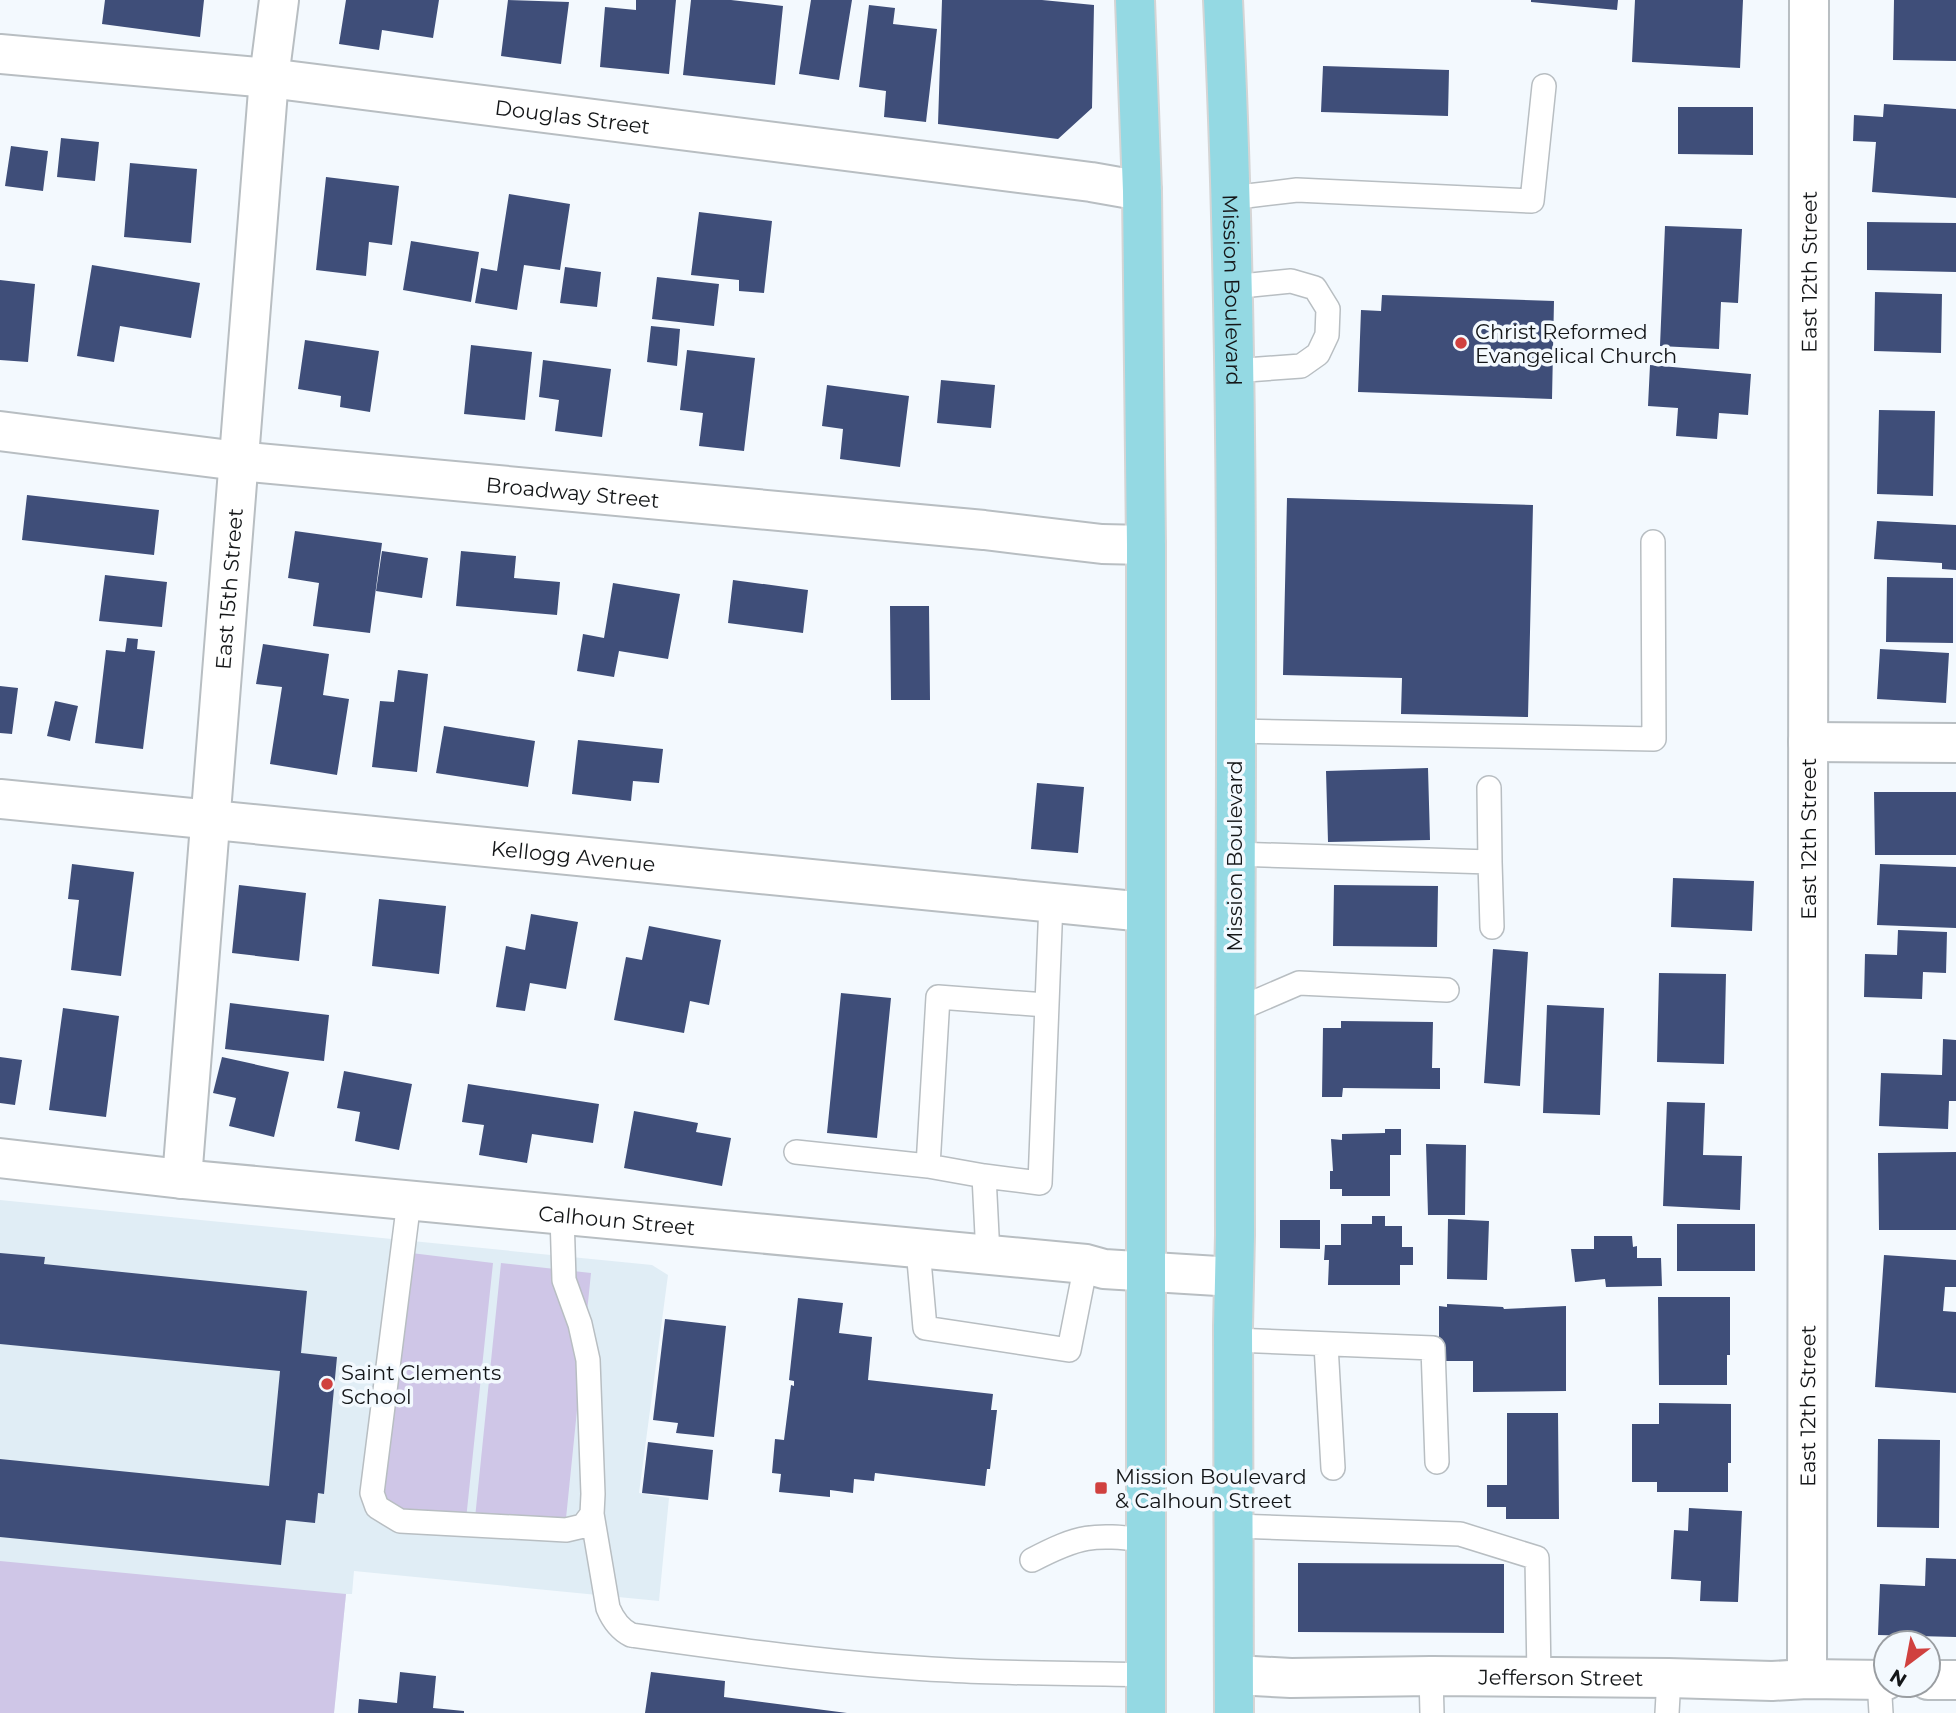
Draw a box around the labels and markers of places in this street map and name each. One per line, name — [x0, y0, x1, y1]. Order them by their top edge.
place label: Christ Reformed Evangelical Church — [1475, 319, 1677, 368]
marker: Christ Reformed Evangelical Church — [1453, 335, 1469, 351]
place label: Saint Clements School — [341, 1360, 501, 1409]
marker: Saint Clements School — [319, 1376, 335, 1392]
place label: Mission Boulevard & Calhoun Street — [1115, 1464, 1307, 1513]
marker: Mission Boulevard & Calhoun Street — [1093, 1480, 1109, 1496]

